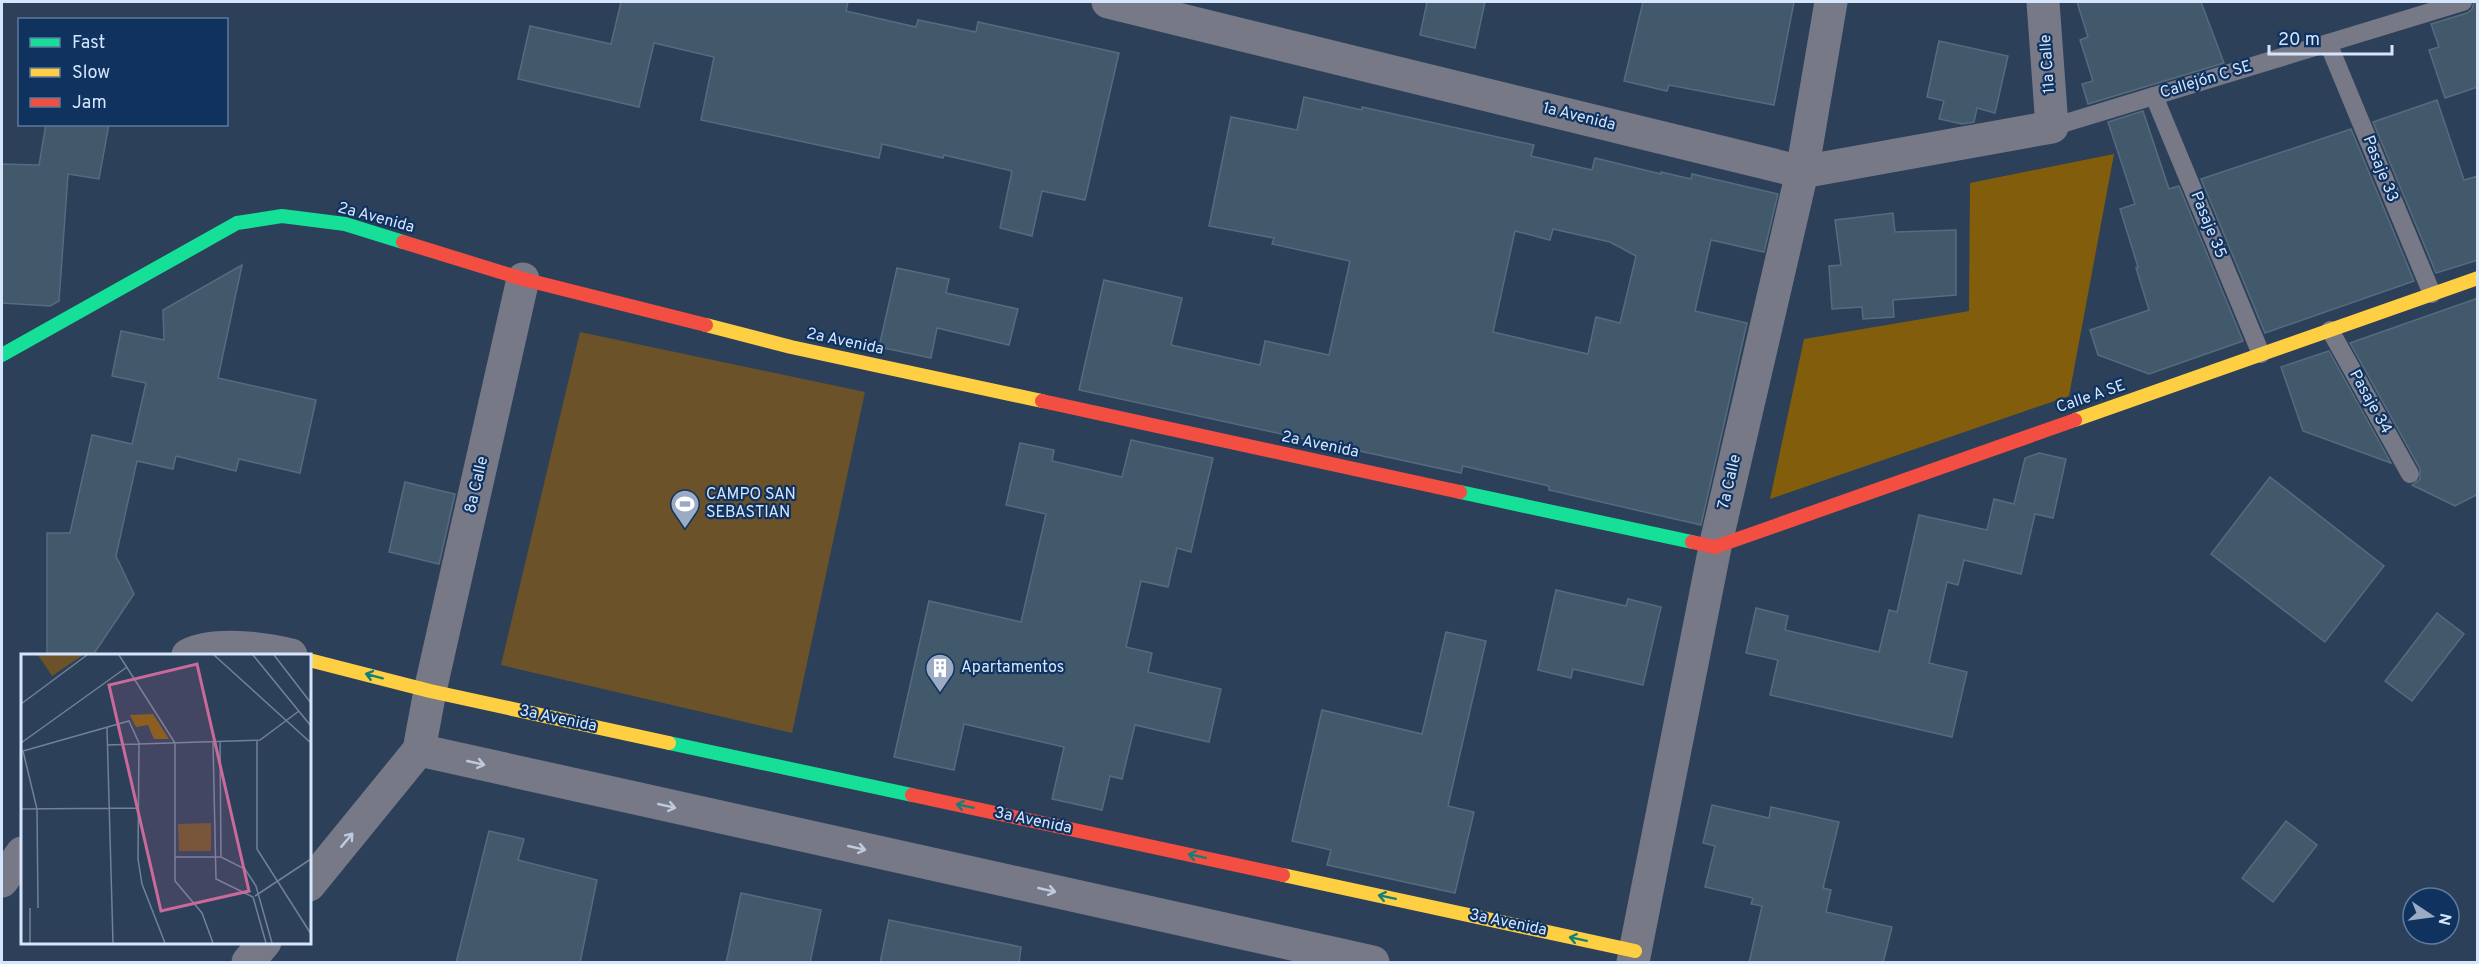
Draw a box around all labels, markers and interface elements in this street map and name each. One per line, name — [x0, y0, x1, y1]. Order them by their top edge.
legend — [18, 18, 228, 126]
scale bar — [2269, 18, 2392, 56]
text: 20 m — [2278, 29, 2320, 52]
text: Fast — [72, 32, 105, 55]
street label: 11a Calle — [2036, 34, 2060, 94]
street label: Callejón C SE — [2158, 57, 2254, 103]
text: Slow — [72, 62, 110, 85]
text: Jam — [72, 92, 107, 115]
street label: 1a Avenida — [1540, 98, 1618, 136]
street label: Pasaje 33 — [2358, 133, 2402, 205]
street label: Pasaje 35 — [2186, 189, 2230, 261]
street label: 2a Avenida — [335, 198, 417, 238]
street label: 2a Avenida — [804, 324, 886, 360]
street label: Pasaje 34 — [2344, 366, 2396, 438]
street label: Calle A SE — [2054, 376, 2128, 418]
street label: 2a Avenida — [1279, 427, 1361, 463]
street label: 7a Calle — [1714, 453, 1746, 511]
street label: 8a Calle — [461, 455, 493, 515]
place label: CAMPO SAN SEBASTIAN — [706, 485, 796, 523]
sports icon: CAMPO SAN SEBASTIAN — [669, 488, 701, 530]
building icon: Apartamentos — [924, 652, 956, 694]
inset map — [21, 654, 310, 943]
place label: Apartamentos — [961, 658, 1064, 678]
one-way arrow — [364, 670, 383, 682]
street label: 3a Avenida — [517, 701, 599, 737]
one-way arrow — [466, 758, 486, 769]
one-way arrow — [657, 800, 676, 812]
one-way arrow — [956, 800, 975, 812]
street label: 3a Avenida — [992, 803, 1074, 839]
one-way arrow — [340, 832, 353, 848]
one-way arrow — [847, 843, 866, 854]
one-way arrow — [1187, 850, 1206, 862]
one-way arrow — [1037, 885, 1057, 896]
north arrow — [2401, 886, 2461, 946]
one-way arrow — [1378, 891, 1397, 903]
street label: 3a Avenida — [1467, 905, 1549, 941]
text: N — [2433, 911, 2455, 927]
one-way arrow — [1569, 932, 1588, 944]

